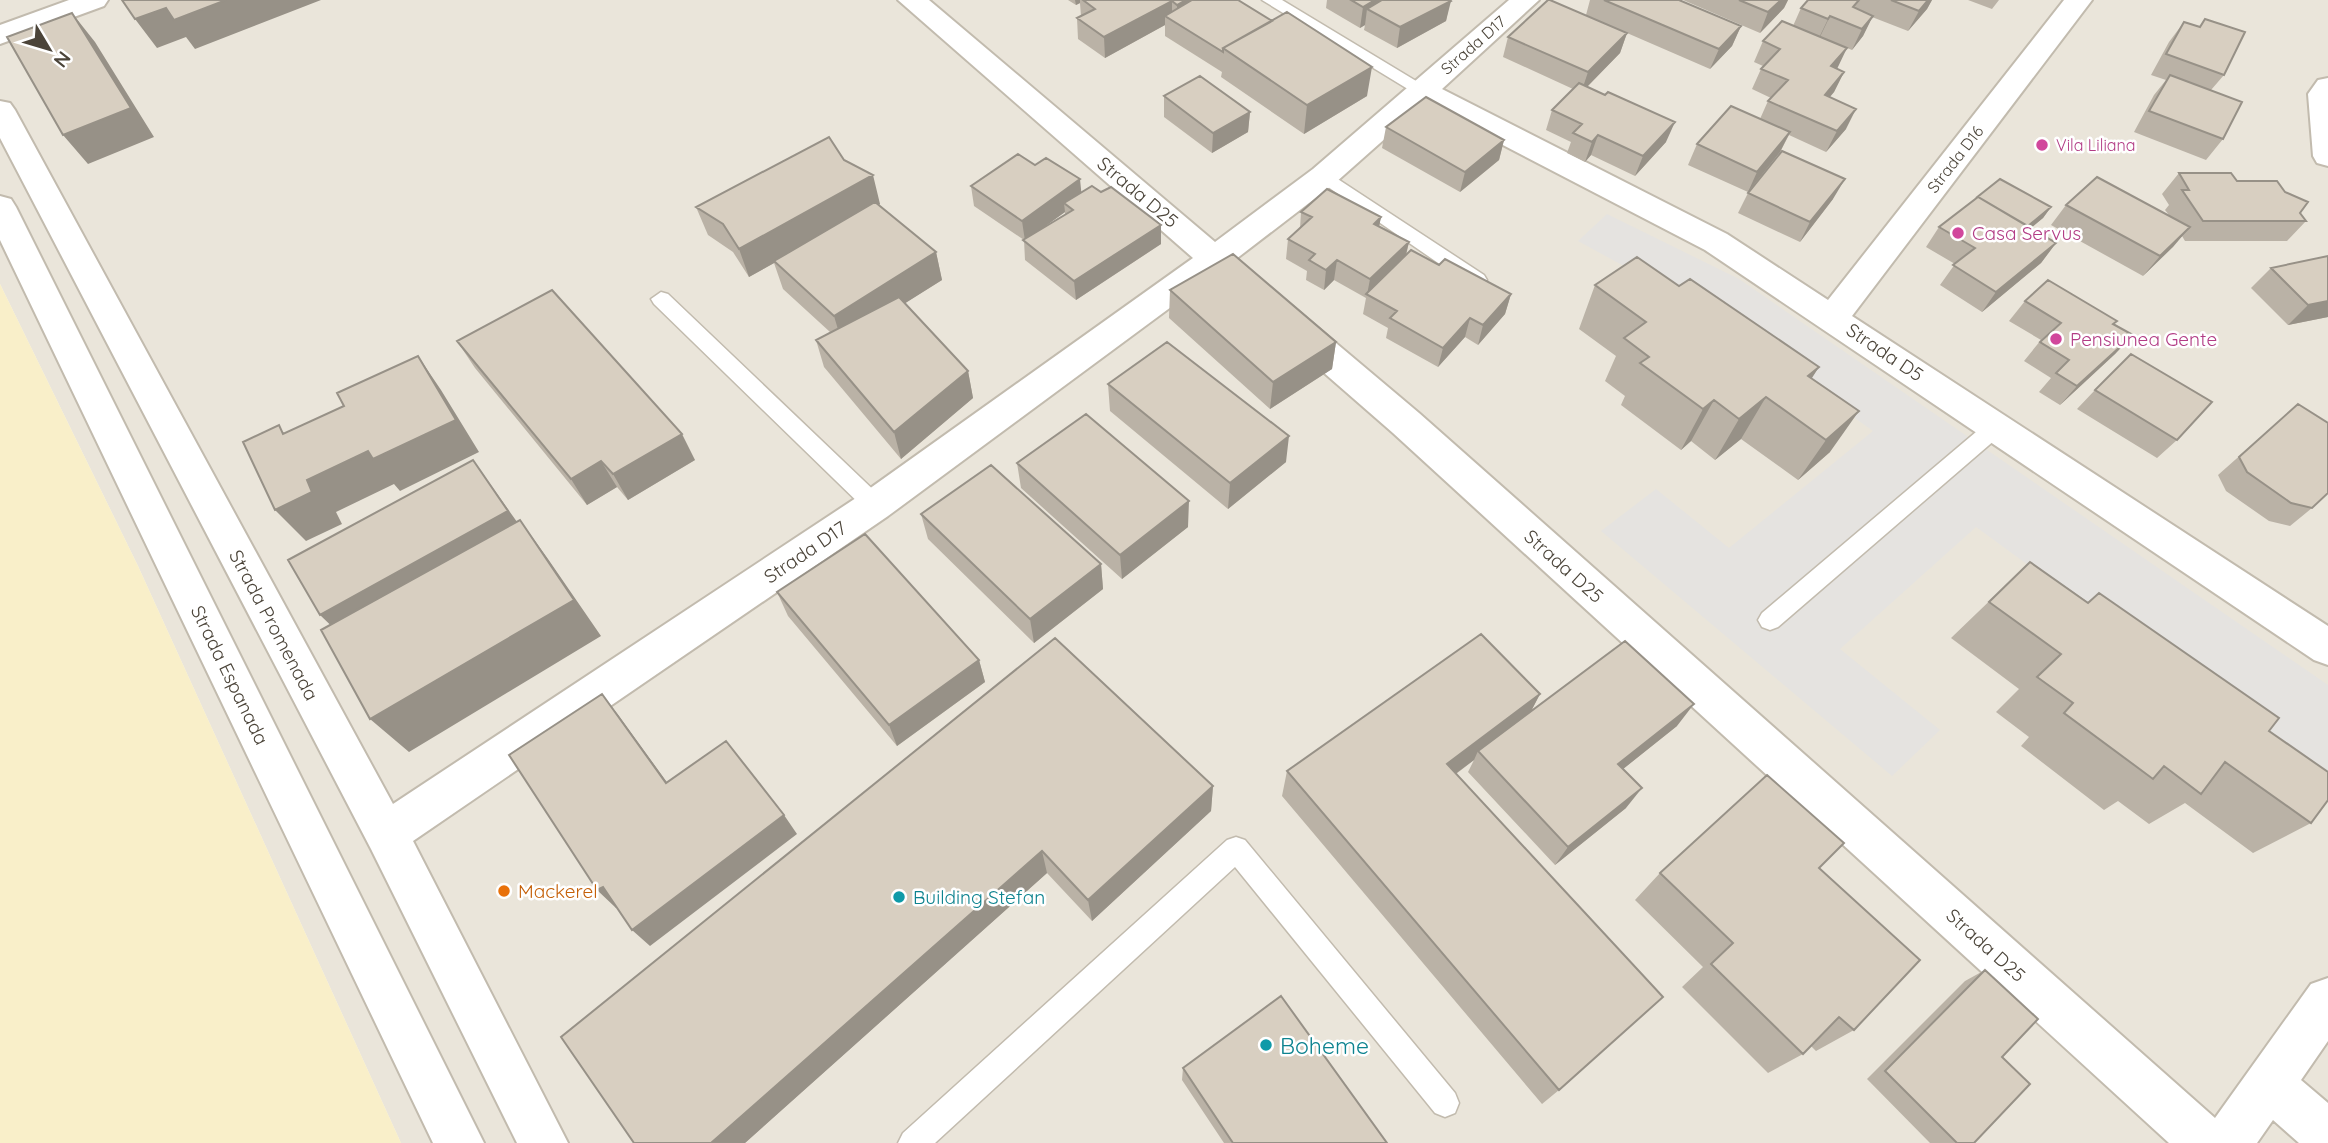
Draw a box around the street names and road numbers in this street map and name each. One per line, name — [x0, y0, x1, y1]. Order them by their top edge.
street label: Strada D17 — [1436, 11, 1510, 79]
street label: Strada D16 — [1923, 121, 1988, 197]
street label: Strada D25 — [1093, 151, 1183, 233]
street label: Strada D5 — [1842, 317, 1928, 387]
street label: Strada D17 — [759, 516, 851, 588]
street label: Strada D25 — [1519, 524, 1609, 608]
street label: Strada Promenada — [224, 546, 324, 704]
street label: Strada Espanada — [186, 601, 274, 749]
street label: Strada D25 — [1941, 903, 2031, 987]

